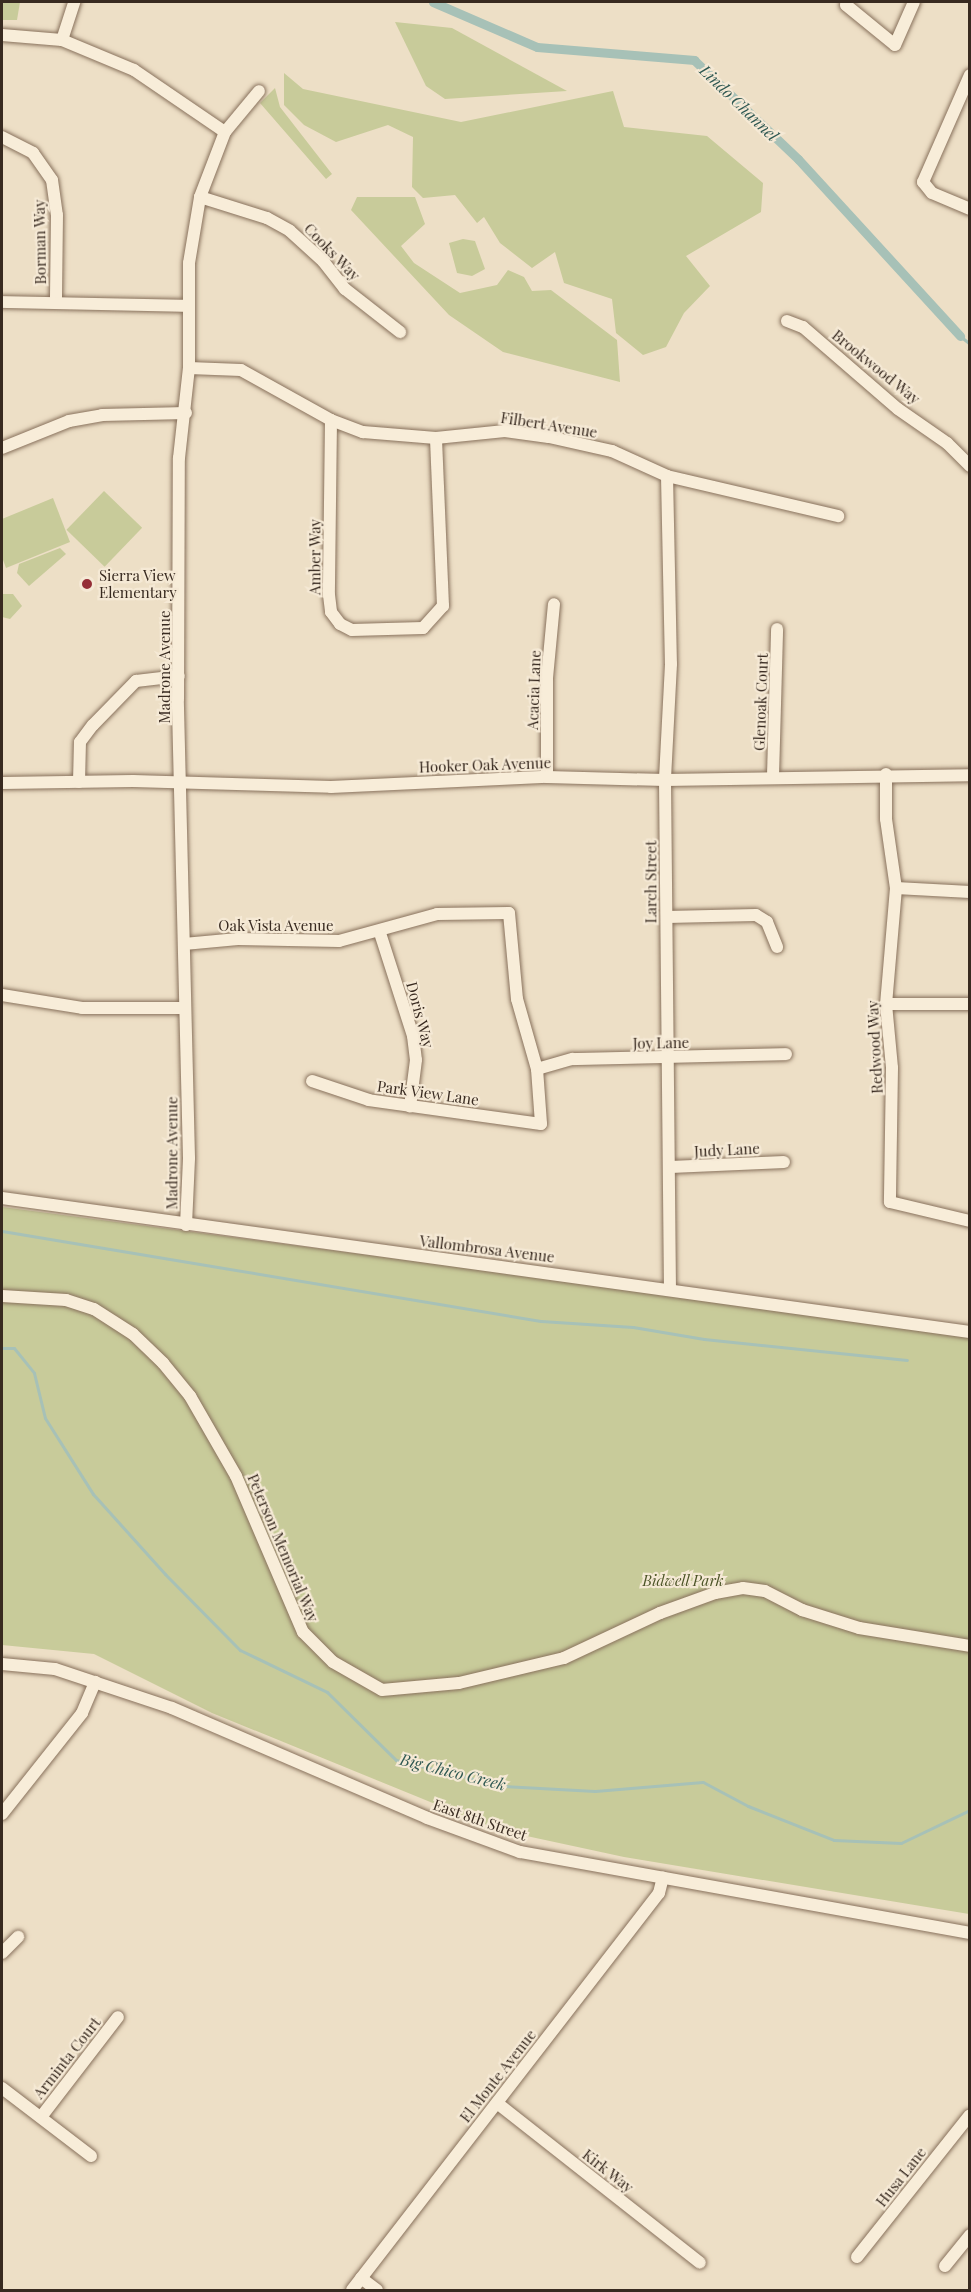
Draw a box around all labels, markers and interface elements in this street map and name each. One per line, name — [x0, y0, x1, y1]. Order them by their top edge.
water label: Lindo Channel — [696, 61, 782, 145]
street label: Borman Way — [30, 199, 50, 285]
street label: Cooks Way — [300, 219, 364, 285]
street label: Brookwood Way — [828, 326, 924, 408]
street label: Filbert Avenue — [499, 408, 599, 442]
street label: Amber Way — [306, 519, 324, 595]
place label: Sierra View Elementary — [99, 566, 177, 601]
marker: Sierra View Elementary — [80, 577, 94, 591]
street label: Madrone Avenue — [156, 610, 174, 724]
street label: Acacia Lane — [524, 650, 544, 730]
street label: Glenoak Court — [750, 653, 772, 751]
street label: Hooker Oak Avenue — [418, 754, 552, 776]
street label: Larch Street — [642, 841, 660, 923]
street label: Oak Vista Avenue — [218, 917, 334, 935]
street label: Doris Way — [402, 980, 438, 1050]
street label: Redwood Way — [864, 1000, 886, 1094]
street label: Joy Lane — [632, 1034, 690, 1052]
street label: Park View Lane — [375, 1077, 481, 1109]
street label: Madrone Avenue — [163, 1096, 181, 1210]
street label: Judy Lane — [693, 1139, 761, 1161]
street label: Vallombrosa Avenue — [418, 1232, 556, 1266]
street label: Peterson Memorial Way — [244, 1471, 322, 1625]
park label: Bidwell Park — [642, 1572, 724, 1590]
water label: Big Chico Creek — [398, 1750, 508, 1794]
street label: East 8th Street — [431, 1795, 529, 1845]
street label: Arminta Court — [30, 2014, 104, 2102]
street label: El Monte Avenue — [456, 2026, 540, 2126]
street label: Husa Lane — [872, 2144, 930, 2210]
street label: Kirk Way — [579, 2145, 637, 2197]

